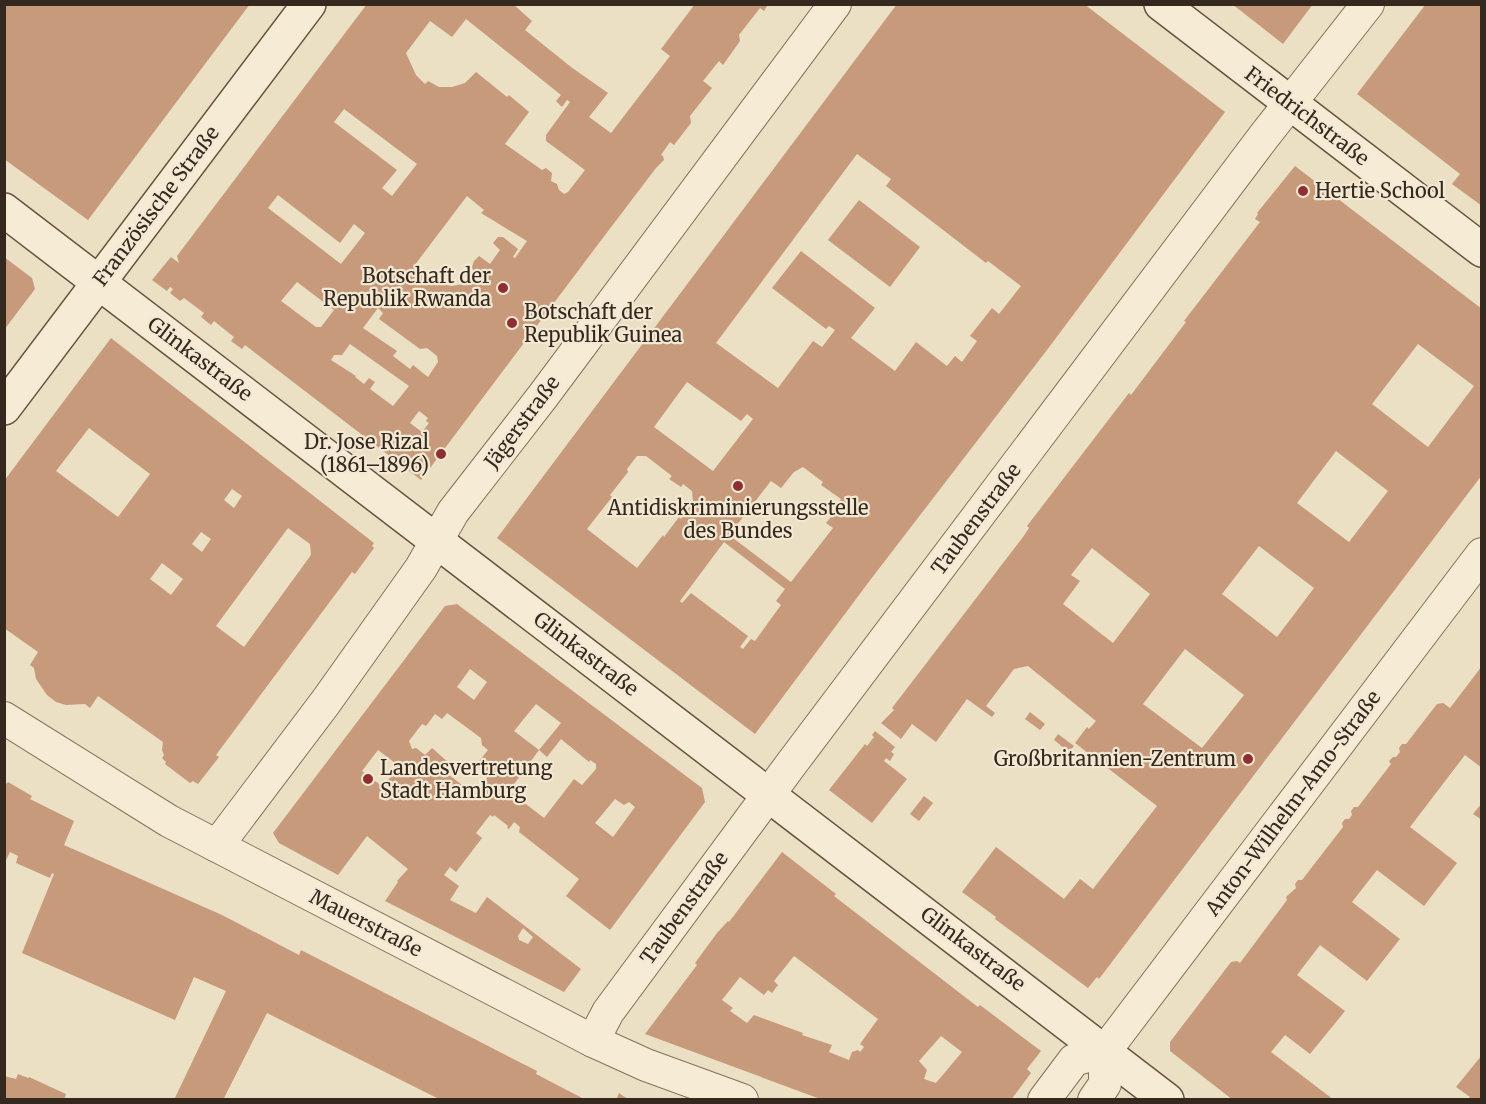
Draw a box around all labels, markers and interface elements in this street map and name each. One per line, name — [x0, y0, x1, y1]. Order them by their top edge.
street label: Friedrichstraße — [1240, 61, 1374, 171]
street label: Französische Straße — [87, 121, 224, 291]
place label: Hertie School — [1315, 178, 1445, 203]
marker: Hertie School — [1296, 184, 1310, 198]
place label: Botschaft der Republik Rwanda — [323, 263, 491, 311]
marker: Botschaft der Republik Rwanda — [496, 281, 510, 295]
place label: Botschaft der Republik Guinea — [524, 299, 683, 347]
street label: Glinkastraße — [143, 311, 258, 406]
marker: Botschaft der Republik Guinea — [505, 316, 519, 330]
street label: Jägerstraße — [478, 370, 565, 474]
place label: Dr. Jose Rizal (1861–1896) — [304, 429, 429, 477]
marker: Dr. Jose Rizal (1861–1896) — [434, 447, 448, 461]
street label: Taubenstraße — [925, 458, 1026, 579]
marker: Antidiskriminierungsstelle des Bundes — [731, 479, 745, 493]
place label: Antidiskriminierungsstelle des Bundes — [606, 495, 869, 543]
street label: Glinkastraße — [529, 606, 644, 701]
street label: Anton-Wilhelm-Amo-Straße — [1199, 685, 1386, 921]
place label: Großbritannien-Zentrum — [994, 746, 1236, 771]
marker: Großbritannien-Zentrum — [1241, 752, 1255, 766]
place label: Landesvertretung Stadt Hamburg — [380, 755, 553, 803]
marker: Landesvertretung Stadt Hamburg — [361, 772, 375, 786]
street label: Taubenstraße — [634, 846, 733, 969]
street label: Mauerstraße — [306, 884, 427, 962]
street label: Glinkastraße — [916, 901, 1031, 996]

